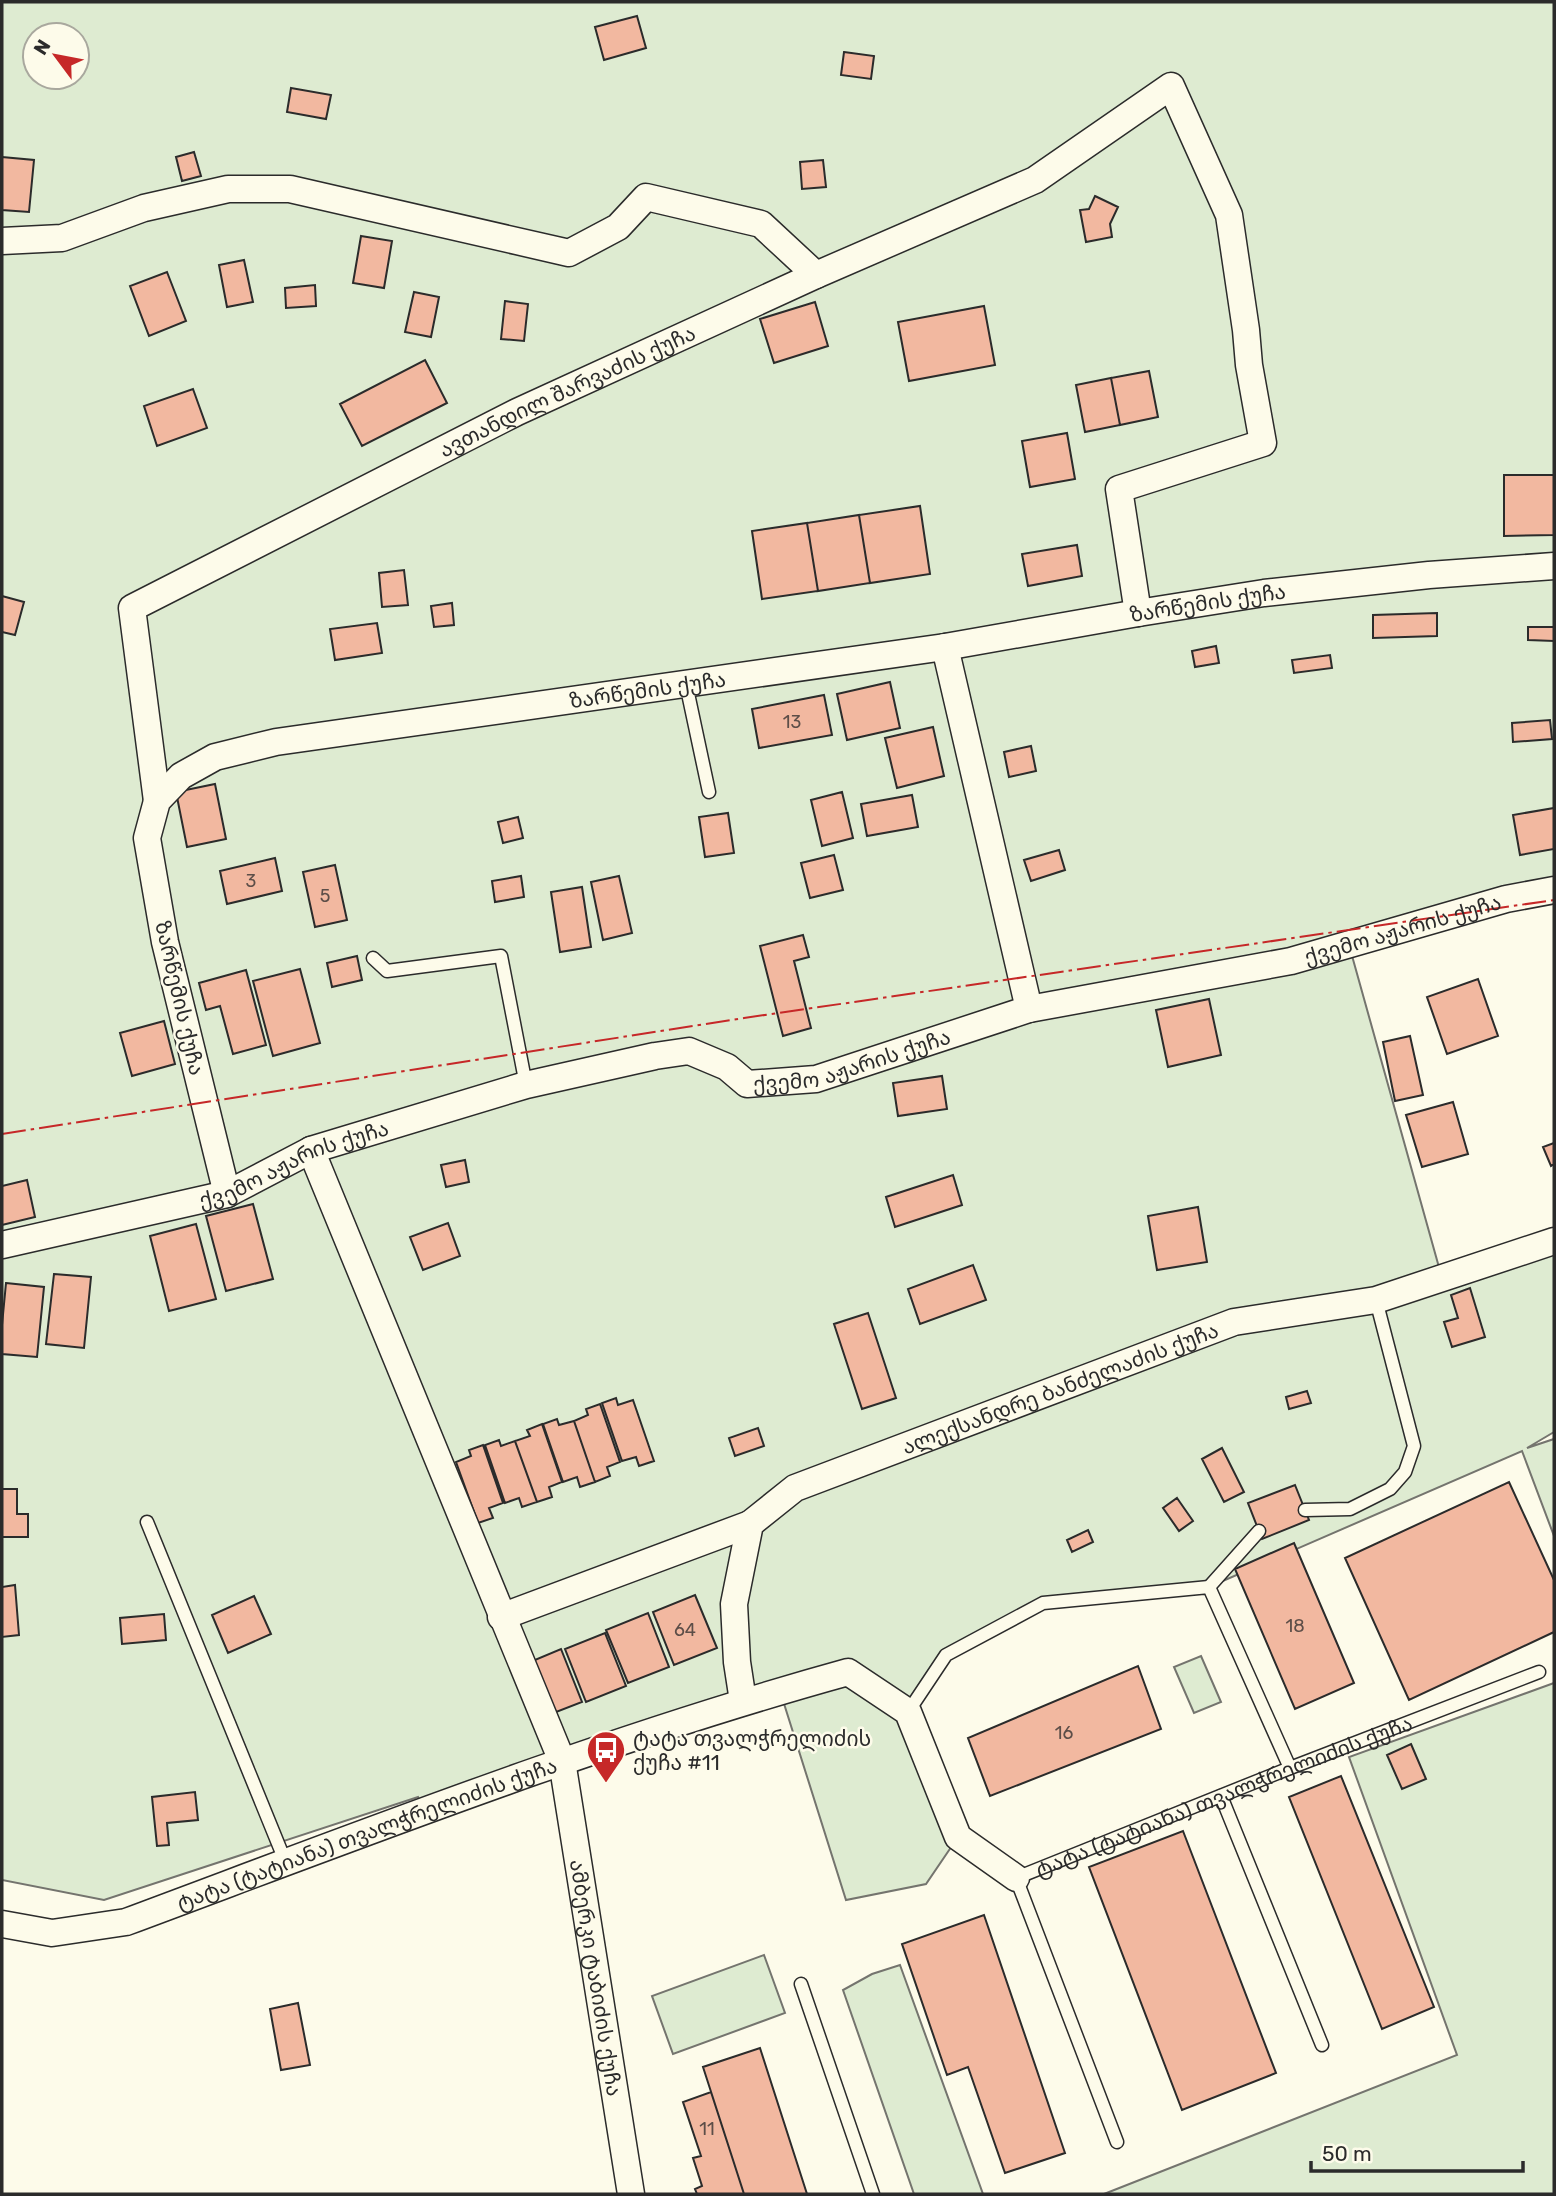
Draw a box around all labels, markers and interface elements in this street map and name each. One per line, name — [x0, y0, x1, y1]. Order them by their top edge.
north arrow — [21, 21, 91, 91]
text: N — [29, 35, 55, 59]
street label: ავთანდილ შარვაძის ქუჩა — [435, 320, 699, 462]
street label: ზარწემის ქუჩა — [1128, 578, 1287, 627]
street label: ზარწემის ქუჩა — [568, 666, 727, 713]
house number: 13 — [783, 711, 801, 733]
house number: 3 — [246, 870, 256, 892]
house number: 5 — [320, 885, 330, 907]
street label: ქვემო აჟარის ქუჩა — [1301, 889, 1504, 969]
street label: ზარწემის ქუჩა — [150, 918, 210, 1078]
street label: ქვემო აჟარის ქუჩა — [752, 1023, 953, 1096]
street label: ქვემო აჟარის ქუჩა — [196, 1115, 391, 1212]
street label: ალექსანდრე ბანძელაძის ქუჩა — [898, 1317, 1222, 1459]
house number: 18 — [1285, 1615, 1305, 1637]
house number: 64 — [674, 1619, 696, 1641]
street label: ტატა (ტატიანა) თვალჭრელიძის ქუჩა — [1031, 1710, 1416, 1882]
house number: 16 — [1055, 1722, 1073, 1744]
place label: ტატა თვალჭრელიძის ქუჩა #11 — [633, 1726, 871, 1775]
bus stop icon: ტატა თვალჭრელიძის ქუჩა #11 — [585, 1729, 627, 1784]
street label: ტატა (ტატიანა) თვალჭრელიძის ქუჩა — [173, 1752, 560, 1915]
street label: ამბერკი ტაბიძის ქუჩა — [565, 1858, 628, 2098]
house number: 11 — [699, 2118, 715, 2140]
scale bar — [1311, 2130, 1523, 2174]
text: 50 m — [1322, 2141, 1372, 2166]

